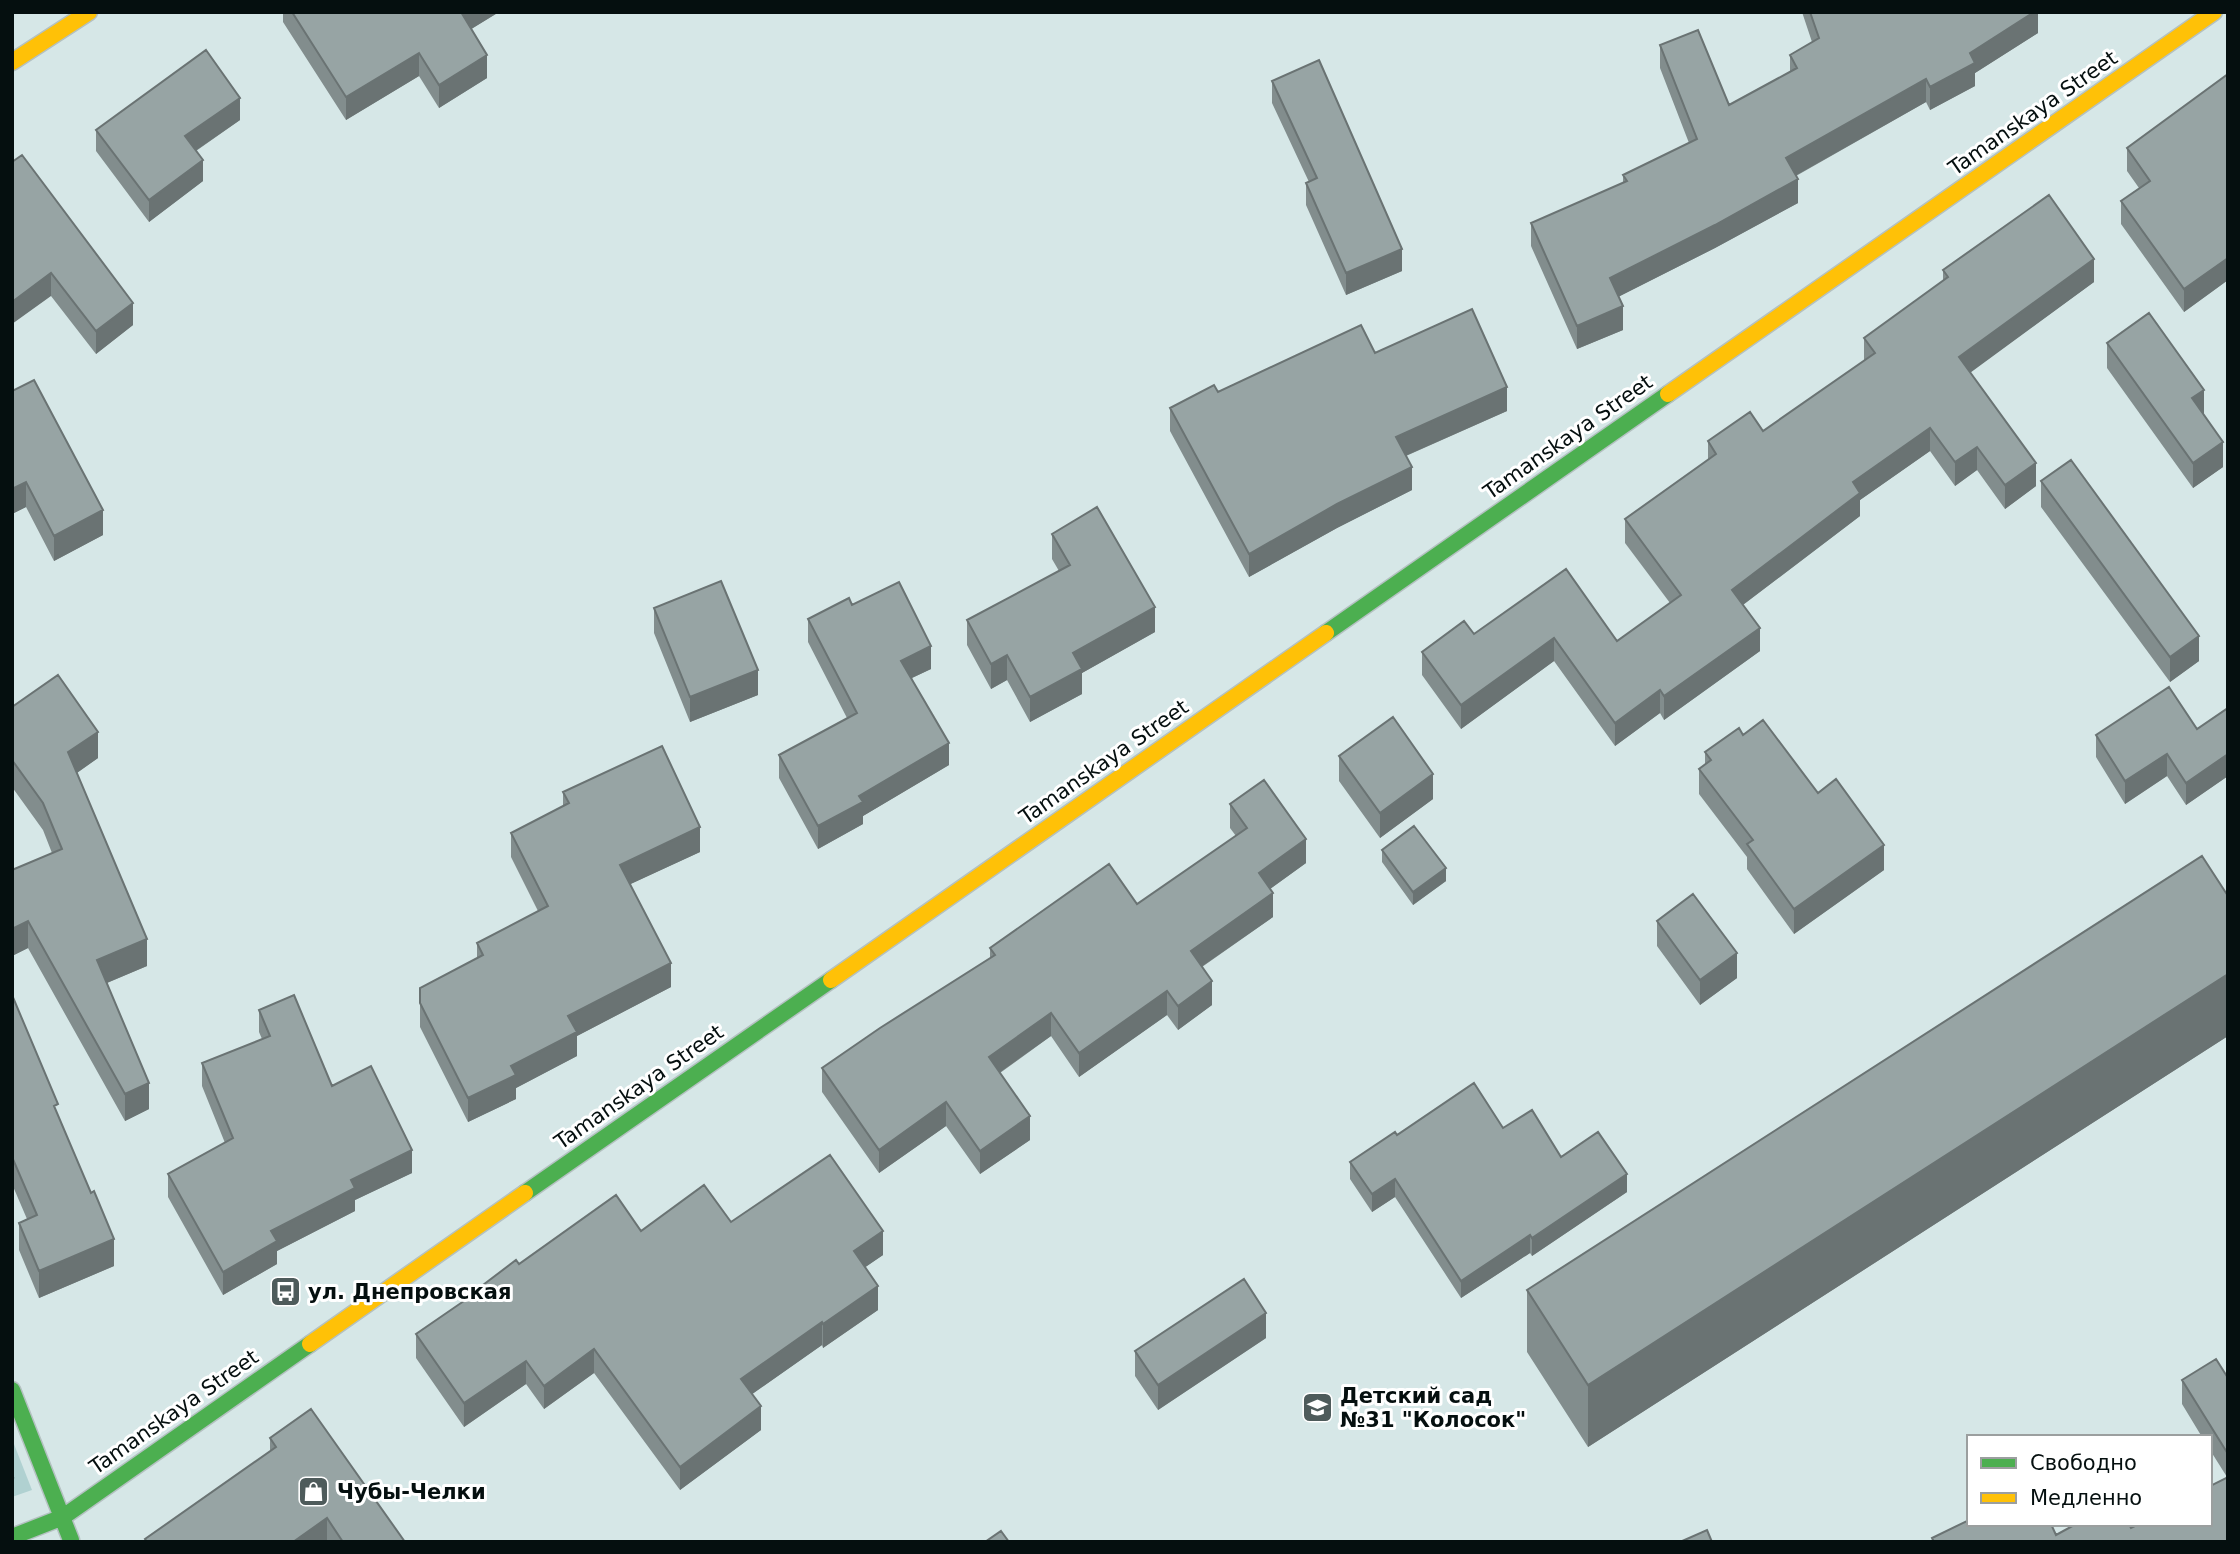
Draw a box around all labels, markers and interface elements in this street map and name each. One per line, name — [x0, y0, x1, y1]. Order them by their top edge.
street label: Tamanskaya Street — [1943, 46, 2122, 181]
street label: Tamanskaya Street — [1478, 370, 1657, 505]
street label: Tamanskaya Street — [1014, 695, 1193, 830]
street label: Tamanskaya Street — [549, 1020, 728, 1155]
bus stop icon: ул. Днепровская — [268, 1275, 302, 1309]
place label: ул. Днепровская — [308, 1280, 511, 1304]
street label: Tamanskaya Street — [84, 1345, 263, 1480]
place label: Детский сад №31 "Колосок" — [1340, 1384, 1526, 1432]
school or university icon: Детский сад №31 "Колосок" — [1300, 1391, 1334, 1425]
legend — [1967, 1435, 2212, 1526]
text: Свободно — [2030, 1451, 2137, 1475]
shop icon: Чубы-Челки — [297, 1475, 331, 1509]
place label: Чубы-Челки — [337, 1480, 486, 1504]
text: Медленно — [2030, 1486, 2142, 1510]

